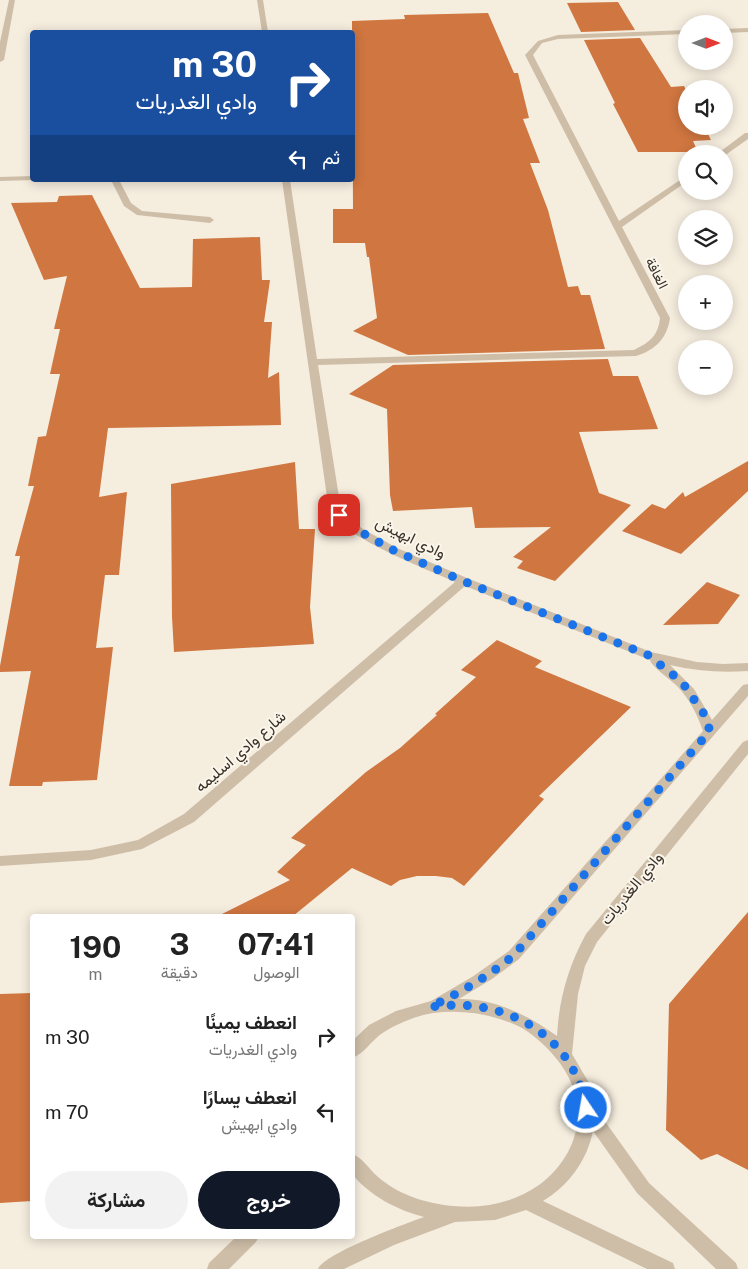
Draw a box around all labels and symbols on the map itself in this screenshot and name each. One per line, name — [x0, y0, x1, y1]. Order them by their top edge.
north arrow — [678, 15, 732, 70]
street label: الغافة — [642, 255, 672, 291]
pin — [318, 494, 360, 536]
street label: وادي ابهيش — [371, 512, 449, 566]
street label: شارع وادي اسليمه — [191, 707, 292, 799]
street label: وادي الغدريات — [596, 848, 670, 931]
position arrow — [559, 1081, 611, 1133]

